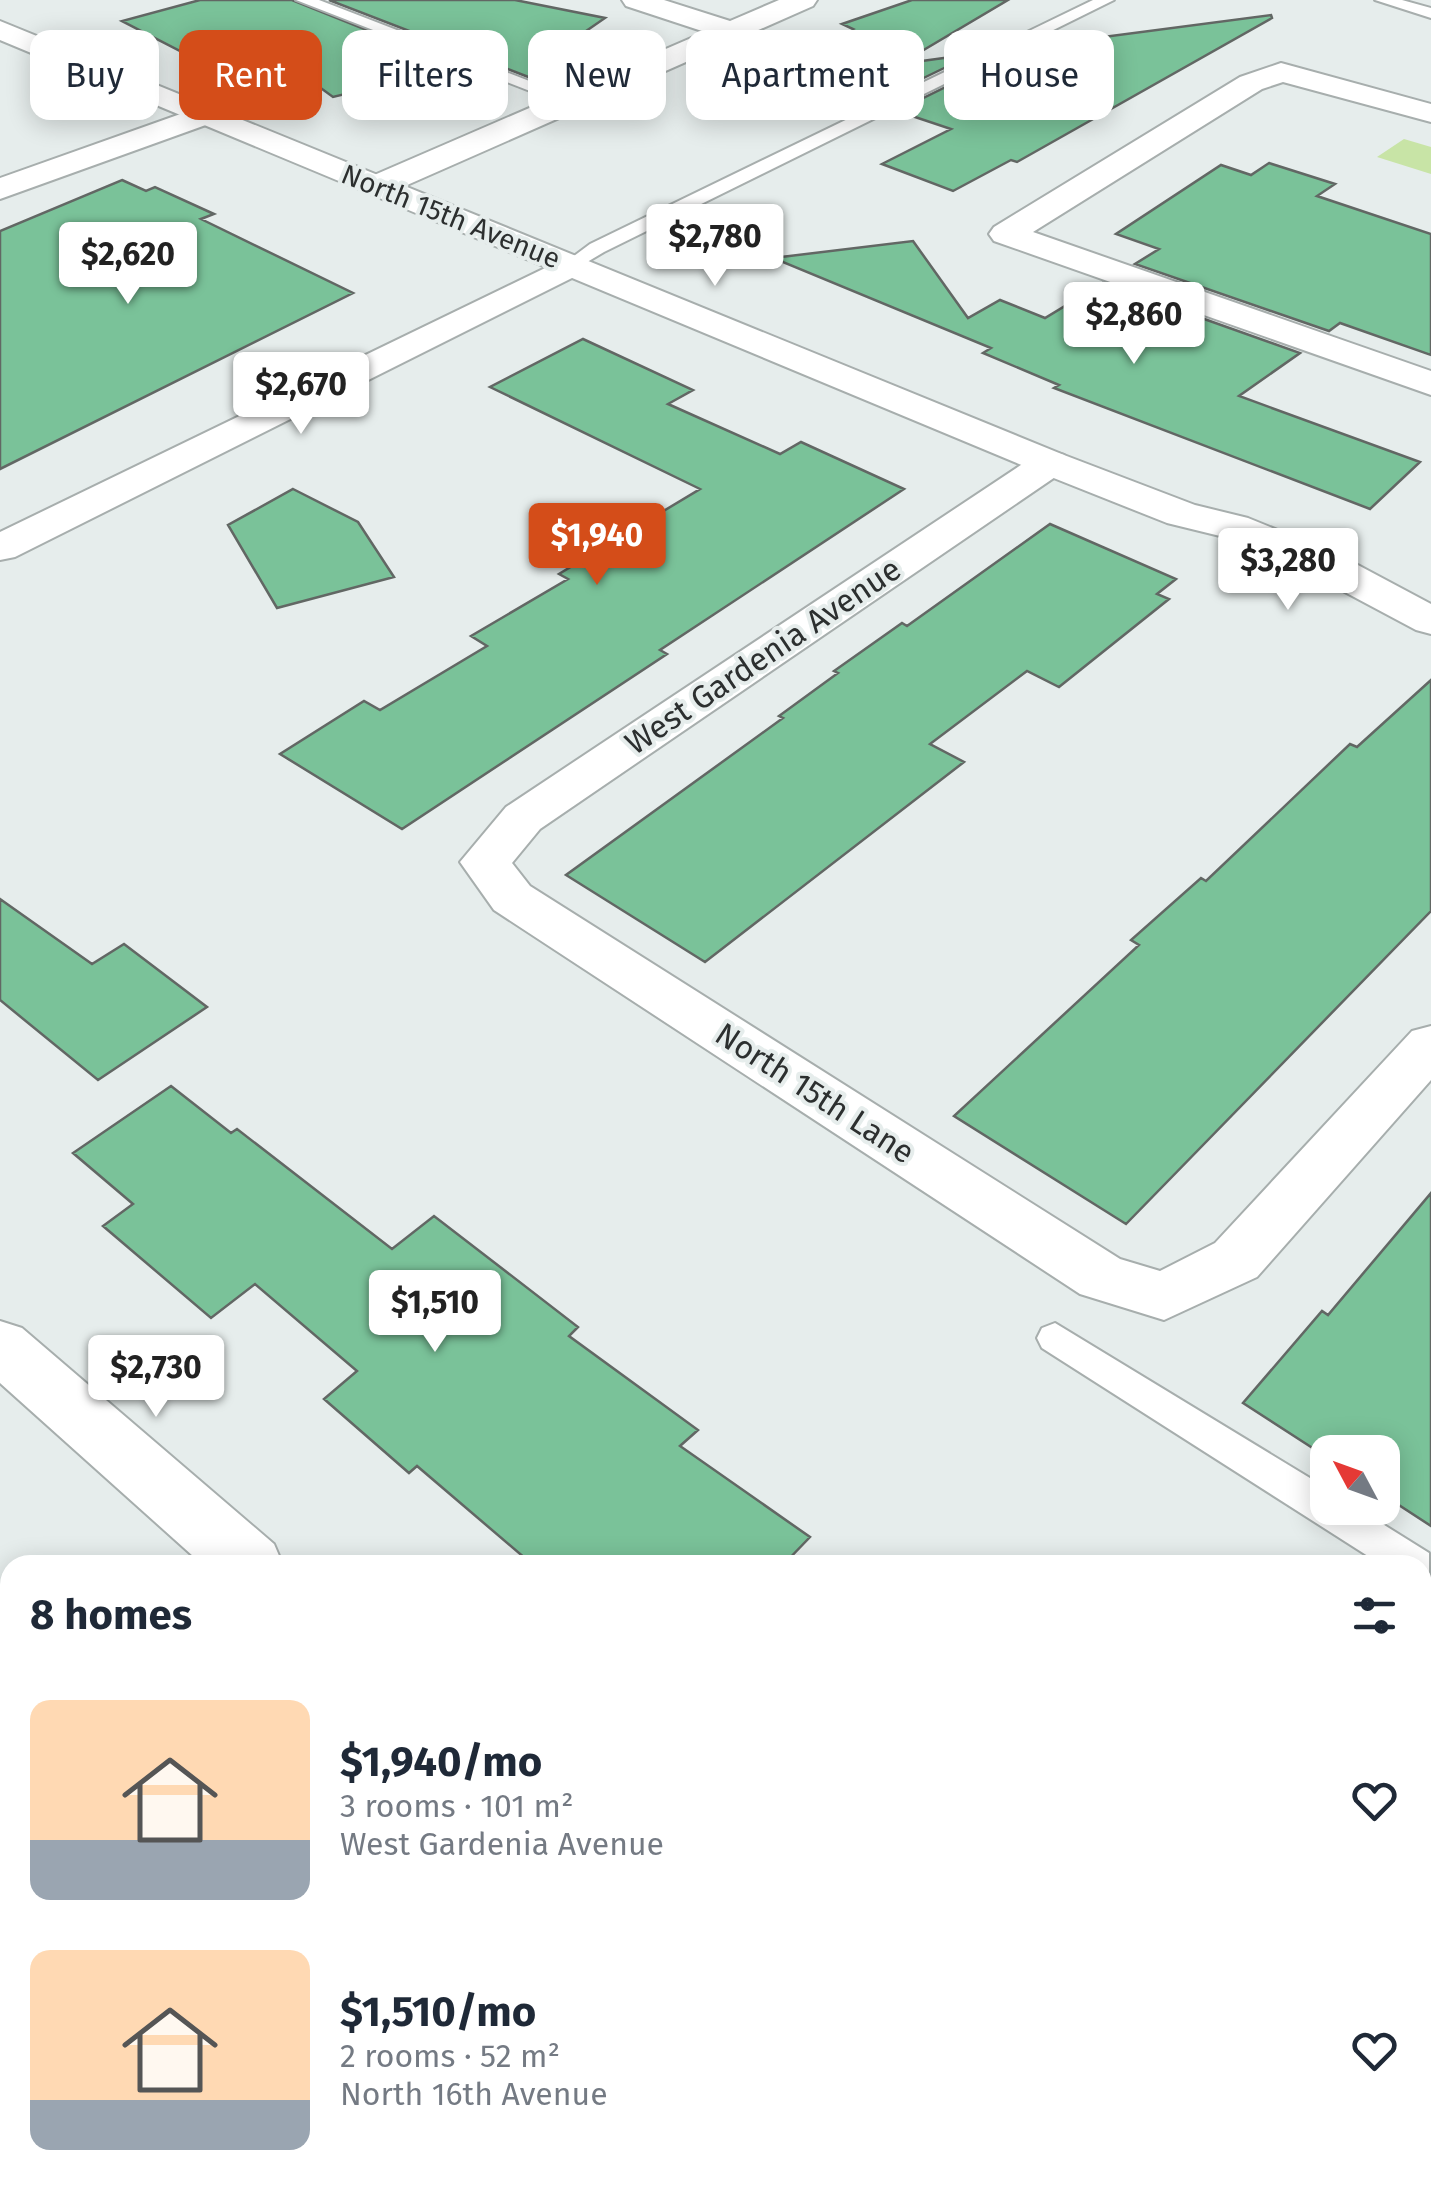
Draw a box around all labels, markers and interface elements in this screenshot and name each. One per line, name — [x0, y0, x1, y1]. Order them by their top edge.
chip: Buy — [30, 30, 159, 120]
chip: Rent — [179, 30, 322, 120]
chip: Filters — [342, 30, 508, 120]
chip: New — [528, 30, 666, 120]
chip: Apartment — [686, 30, 924, 120]
chip: House — [944, 30, 1114, 120]
street label: North 15th Avenue — [337, 158, 565, 275]
pin: $2,780 — [634, 204, 796, 289]
text: $2,780 — [668, 217, 762, 255]
pin: $2,620 — [47, 222, 209, 307]
text: $2,620 — [81, 235, 175, 273]
pin: $2,860 — [1053, 282, 1215, 367]
text: $2,860 — [1086, 295, 1182, 333]
pin: $2,670 — [220, 352, 382, 437]
text: $2,670 — [255, 365, 347, 403]
pin: $1,940 — [516, 503, 678, 588]
text: $1,940 — [551, 516, 643, 554]
pin: $3,280 — [1207, 528, 1369, 613]
text: $3,280 — [1240, 541, 1336, 579]
street label: West Gardenia Avenue — [618, 550, 908, 762]
street label: North 15th Lane — [708, 1015, 922, 1171]
pin: $1,510 — [354, 1270, 516, 1355]
text: $1,510 — [391, 1283, 479, 1321]
pin: $2,730 — [75, 1335, 237, 1420]
text: $2,730 — [110, 1348, 202, 1386]
north arrow — [1310, 1435, 1400, 1525]
map controls — [1310, 1435, 1400, 1525]
icon: filters — [1347, 1588, 1402, 1643]
text: 8 homes — [30, 1590, 192, 1640]
text: $1,940/mo — [340, 1737, 542, 1787]
icon: home — [110, 1740, 230, 1860]
icon: heart — [1347, 1773, 1402, 1828]
text: 3 rooms · 101 m² — [340, 1787, 574, 1825]
text: West Gardenia Avenue — [340, 1825, 664, 1863]
text: $1,510/mo — [340, 1987, 536, 2037]
icon: home — [110, 1990, 230, 2110]
icon: heart — [1347, 2023, 1402, 2078]
text: 2 rooms · 52 m² — [340, 2037, 560, 2075]
text: North 16th Avenue — [340, 2075, 608, 2113]

